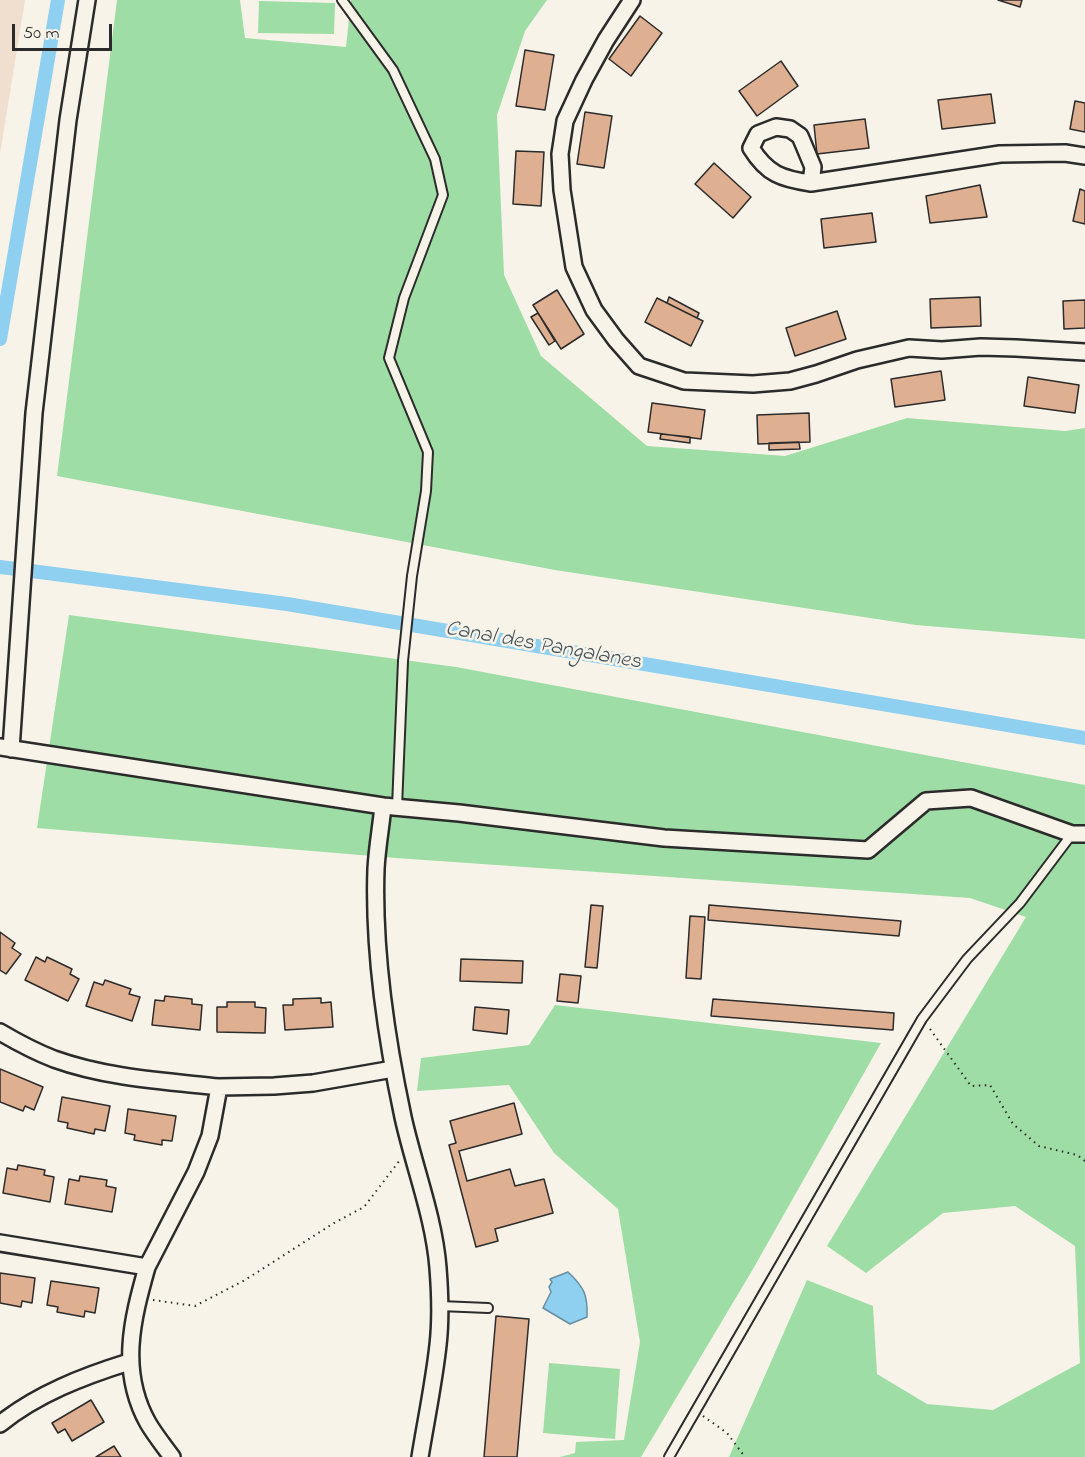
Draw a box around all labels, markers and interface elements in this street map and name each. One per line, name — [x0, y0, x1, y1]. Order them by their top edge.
scale bar — [15, 12, 116, 50]
text: 50 m — [23, 21, 60, 47]
water label: Canal des Pangalanes — [443, 617, 643, 677]

